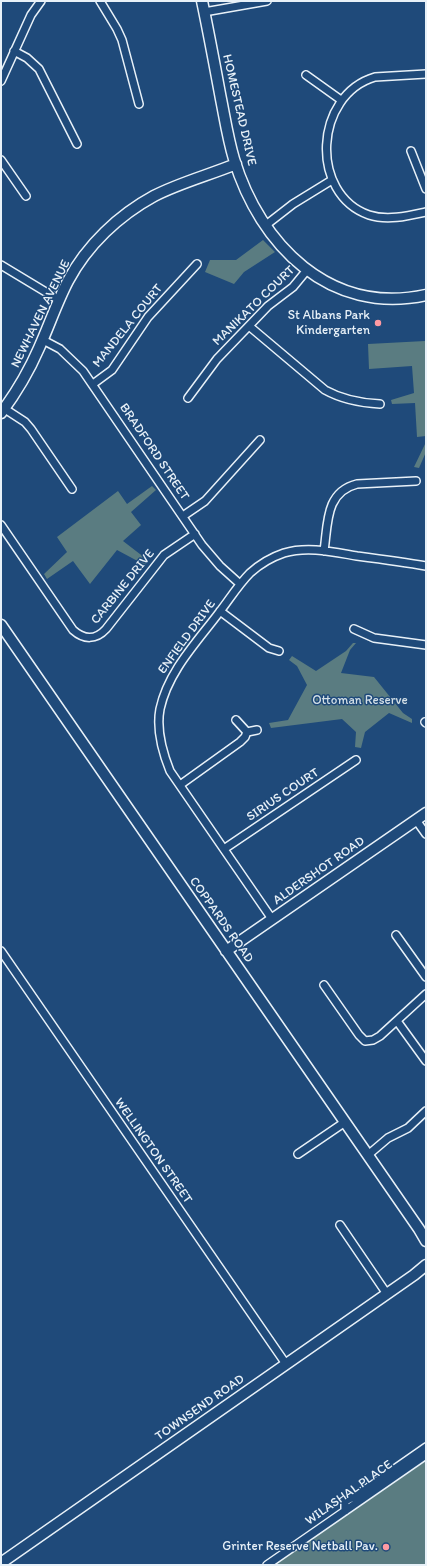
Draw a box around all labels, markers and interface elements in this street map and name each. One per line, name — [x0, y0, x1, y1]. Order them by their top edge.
street label: HOMESTEAD DRIVE — [219, 53, 259, 167]
street label: NEWHAVEN AVENUE — [8, 257, 74, 371]
street label: MANIKATO COURT — [210, 263, 298, 349]
street label: MANDELA COURT — [90, 281, 166, 371]
place label: St Albans Park Kindergarten — [288, 308, 370, 339]
marker: St Albans Park Kindergarten — [373, 318, 383, 328]
street label: BRADFORD STREET — [116, 401, 192, 503]
street label: CARBINE DRIVE — [88, 546, 158, 628]
street label: ENFIELD DRIVE — [155, 597, 219, 677]
park label: Ottoman Reserve — [312, 693, 408, 709]
street label: SIRIUS COURT — [244, 765, 322, 825]
street label: ALDERSHOT ROAD — [270, 834, 368, 908]
street label: COPPARDS ROAD — [186, 874, 256, 966]
street label: WELLINGTON STREET — [111, 1095, 195, 1207]
street label: TOWNSEND ROAD — [152, 1371, 248, 1445]
street label: WILASHAL PLACE — [302, 1457, 396, 1529]
place label: Grinter Reserve Netball Pav. — [222, 1539, 378, 1555]
marker: Grinter Reserve Netball Pav. — [381, 1542, 391, 1552]

